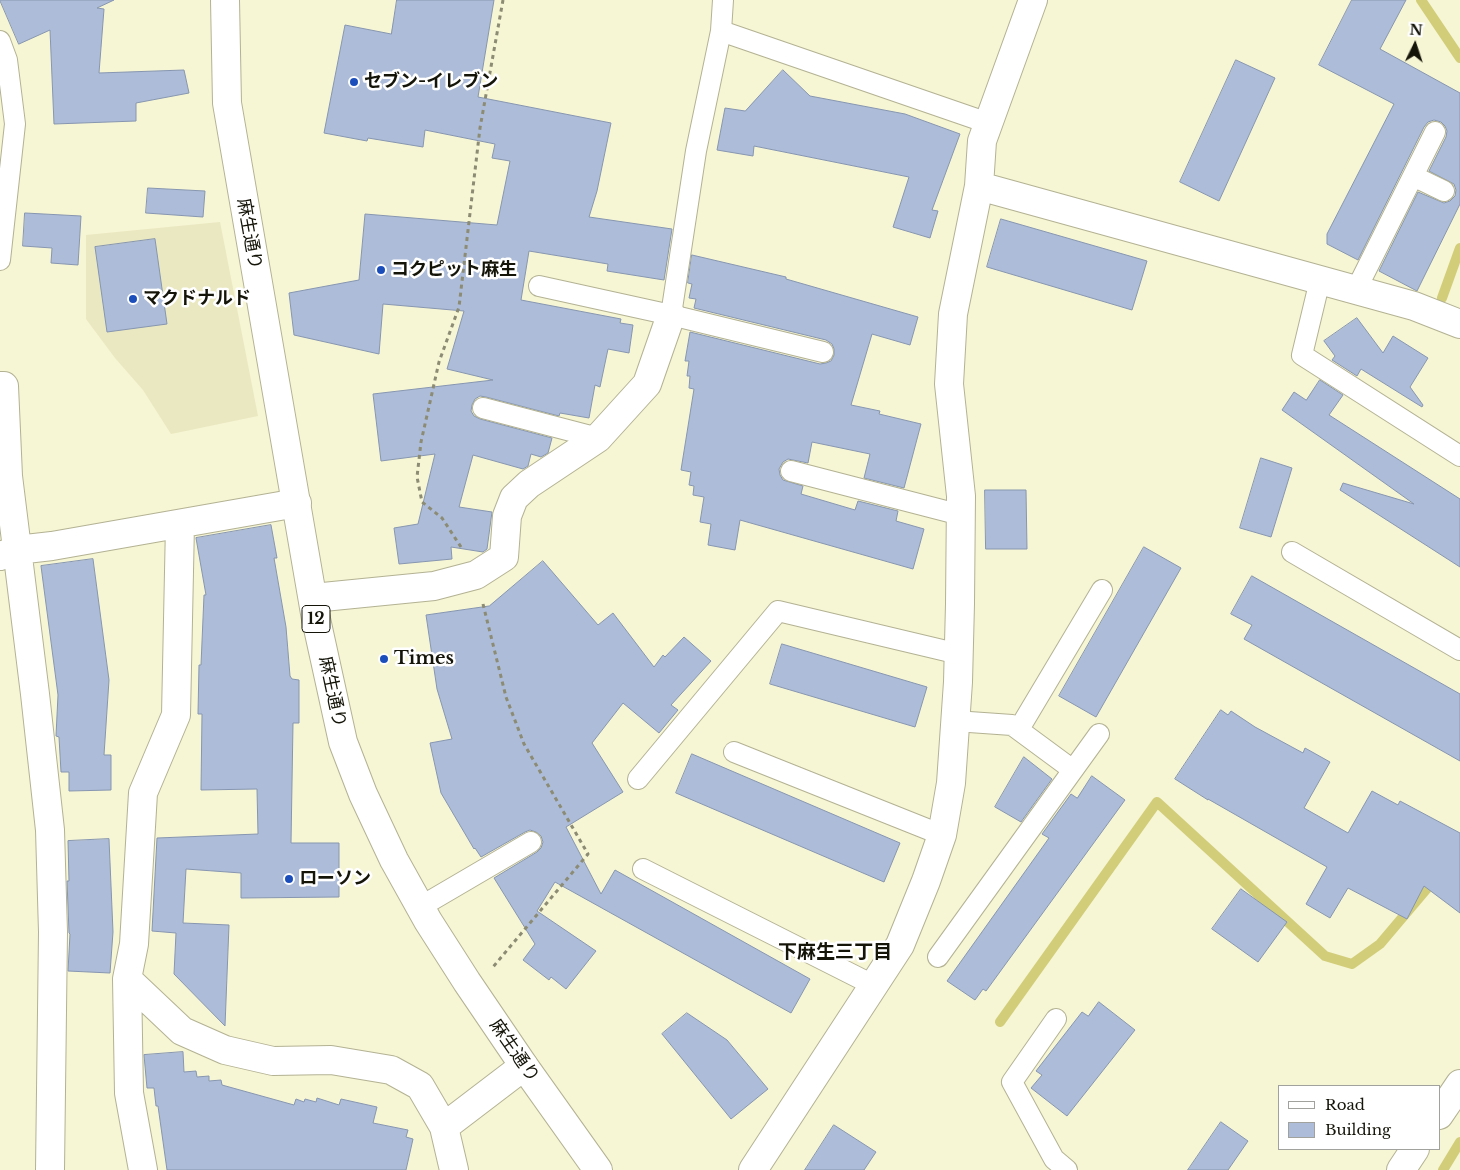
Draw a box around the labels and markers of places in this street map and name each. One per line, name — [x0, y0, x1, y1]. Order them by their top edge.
place label: セブン-イレブン — [364, 71, 498, 93]
marker: セブン-イレブン — [348, 76, 360, 88]
place label: コクピット麻生 — [391, 259, 517, 281]
marker: コクピット麻生 — [375, 264, 387, 276]
place label: マクドナルド — [143, 288, 251, 310]
marker: マクドナルド — [127, 293, 139, 305]
place label: Times — [394, 648, 454, 670]
marker: Times — [378, 653, 390, 665]
place label: ローソン — [299, 868, 371, 890]
marker: ローソン — [283, 873, 295, 885]

